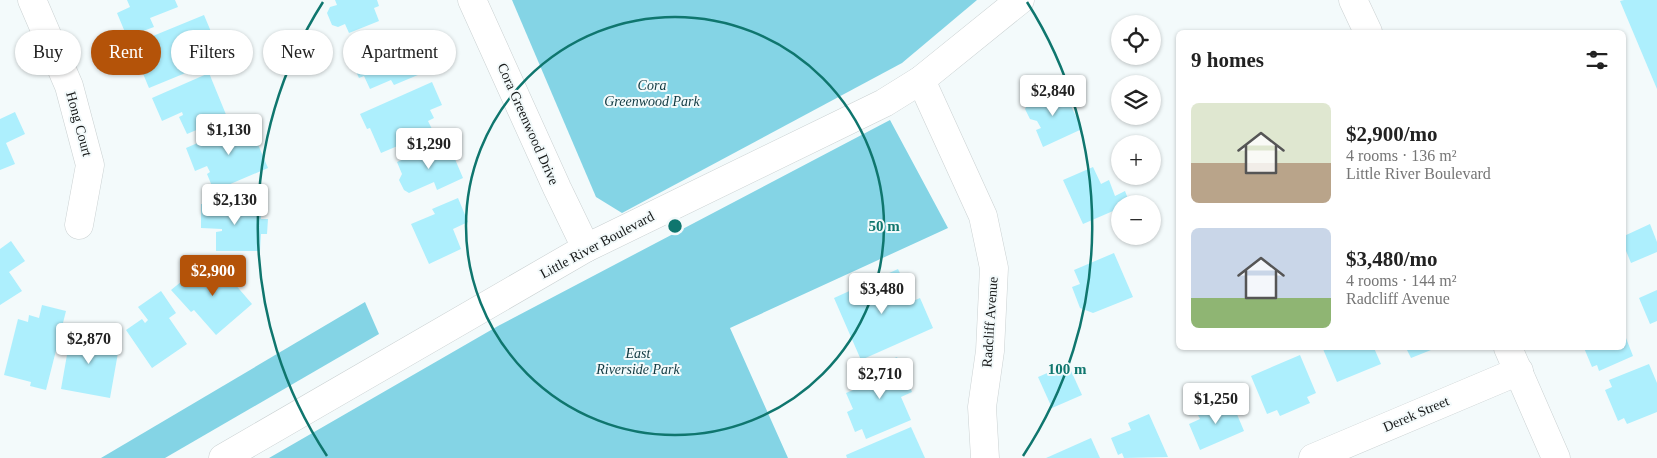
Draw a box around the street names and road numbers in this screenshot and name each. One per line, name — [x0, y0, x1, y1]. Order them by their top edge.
street label: Cora Greenwood Drive — [494, 61, 562, 187]
street label: Hong Court — [63, 90, 95, 158]
street label: Little River Boulevard — [538, 209, 656, 281]
street label: Radcliff Avenue — [979, 276, 1001, 368]
street label: Derek Street — [1381, 393, 1451, 435]

